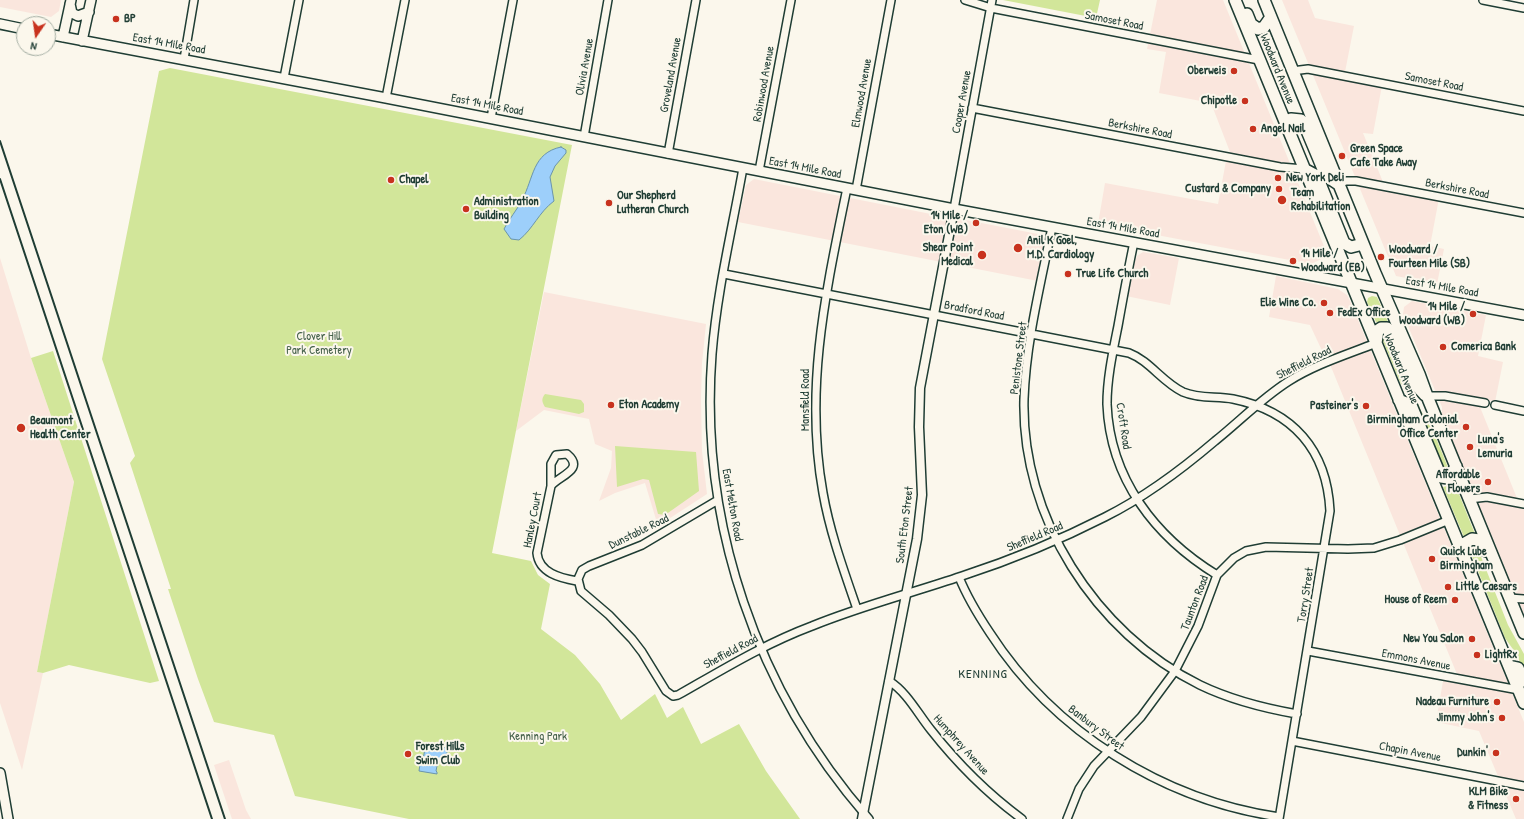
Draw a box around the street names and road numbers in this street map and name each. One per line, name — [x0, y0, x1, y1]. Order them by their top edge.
street label: Samoset Road — [1084, 8, 1144, 34]
street label: East 14 Mile Road — [132, 31, 206, 57]
street label: Woodward Avenue — [1256, 32, 1298, 106]
street label: Groveland Avenue — [657, 36, 685, 114]
street label: Olivia Avenue — [573, 37, 597, 97]
street label: Robinwood Avenue — [750, 45, 778, 123]
street label: Elmwood Avenue — [849, 57, 875, 129]
street label: Cooper Avenue — [949, 69, 975, 135]
street label: Samoset Road — [1404, 69, 1464, 95]
street label: East 14 Mile Road — [450, 91, 524, 119]
street label: Berkshire Road — [1107, 116, 1173, 142]
street label: East 14 Mile Road — [768, 154, 842, 182]
street label: Berkshire Road — [1424, 176, 1490, 202]
street label: East 14 Mile Road — [1086, 215, 1160, 241]
street label: East 14 Mile Road — [1405, 274, 1479, 300]
street label: Bradford Road — [943, 298, 1005, 324]
street label: Penistone Street — [1007, 321, 1031, 395]
street label: Woodward Avenue — [1380, 332, 1422, 406]
street label: Sheffield Road — [1274, 343, 1334, 383]
street label: Mansfield Road — [799, 369, 813, 431]
street label: Croft Road — [1112, 402, 1134, 450]
street label: East Melton Road — [719, 468, 745, 542]
street label: South Eton Street — [893, 486, 917, 564]
street label: Hanley Court — [521, 491, 545, 549]
street label: Dunstable Road — [607, 511, 671, 553]
street label: Sheffield Road — [1005, 519, 1065, 555]
street label: Torry Street — [1295, 566, 1317, 624]
street label: Taunton Road — [1178, 574, 1212, 632]
street label: Sheffield Road — [701, 632, 761, 672]
street label: Emmons Avenue — [1380, 646, 1452, 674]
street label: Banbury Street — [1065, 702, 1127, 754]
street label: Humphrey Avenue — [930, 712, 992, 778]
street label: Chapin Avenue — [1378, 739, 1442, 765]

